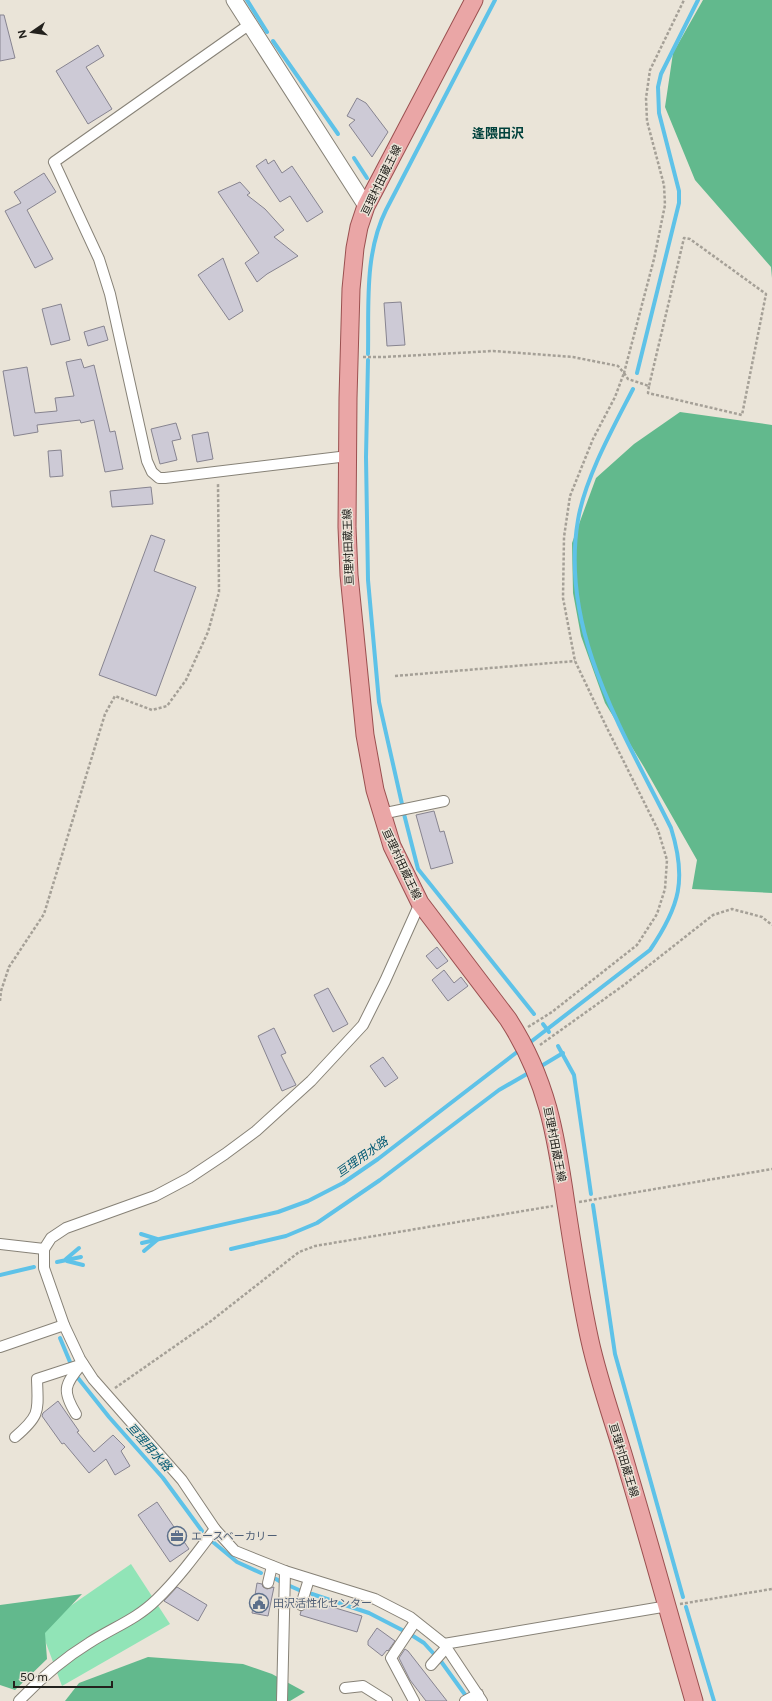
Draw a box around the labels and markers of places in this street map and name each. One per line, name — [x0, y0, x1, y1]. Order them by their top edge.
office icon: エースベーカリー — [166, 1525, 188, 1547]
place label: エースベーカリー — [191, 1530, 278, 1543]
public building icon: 田沢活性化センター — [248, 1592, 270, 1614]
place label: 田沢活性化センター — [273, 1597, 372, 1610]

